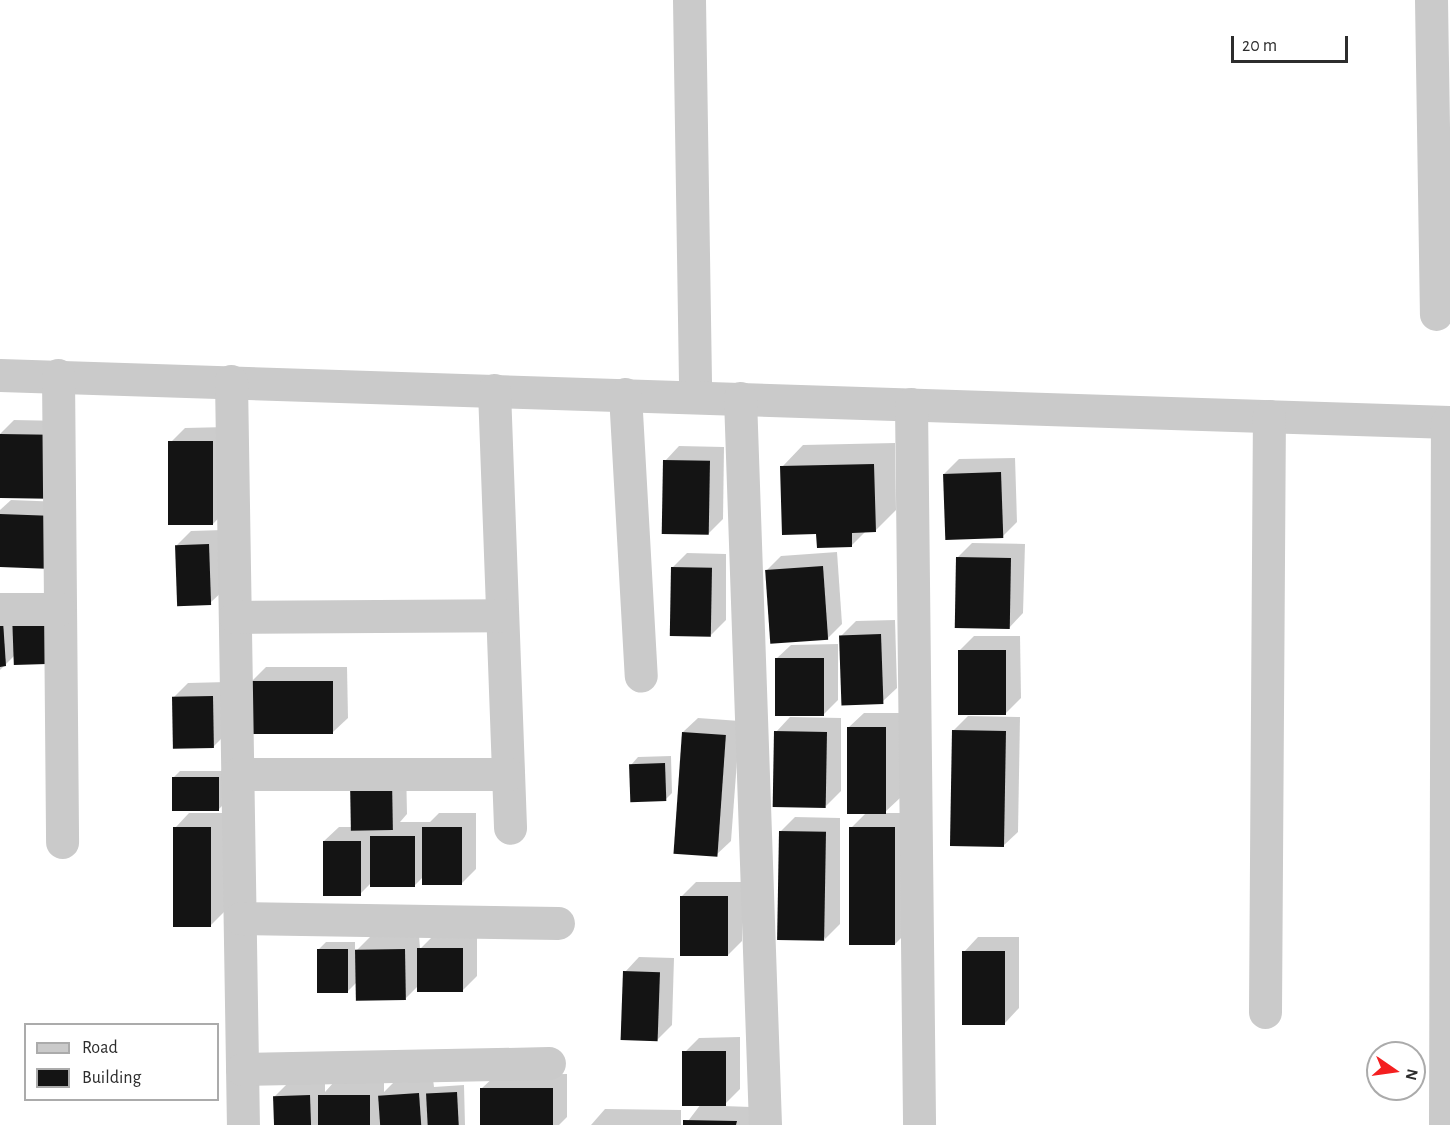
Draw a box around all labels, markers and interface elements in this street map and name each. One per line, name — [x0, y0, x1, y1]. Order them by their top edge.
scale bar — [1234, 24, 1351, 62]
text: 20 m — [1242, 37, 1277, 55]
legend — [24, 1023, 219, 1101]
text: Road — [82, 1039, 118, 1057]
north arrow — [1366, 1041, 1426, 1101]
text: N — [1403, 1067, 1421, 1082]
text: Building — [82, 1069, 141, 1087]

